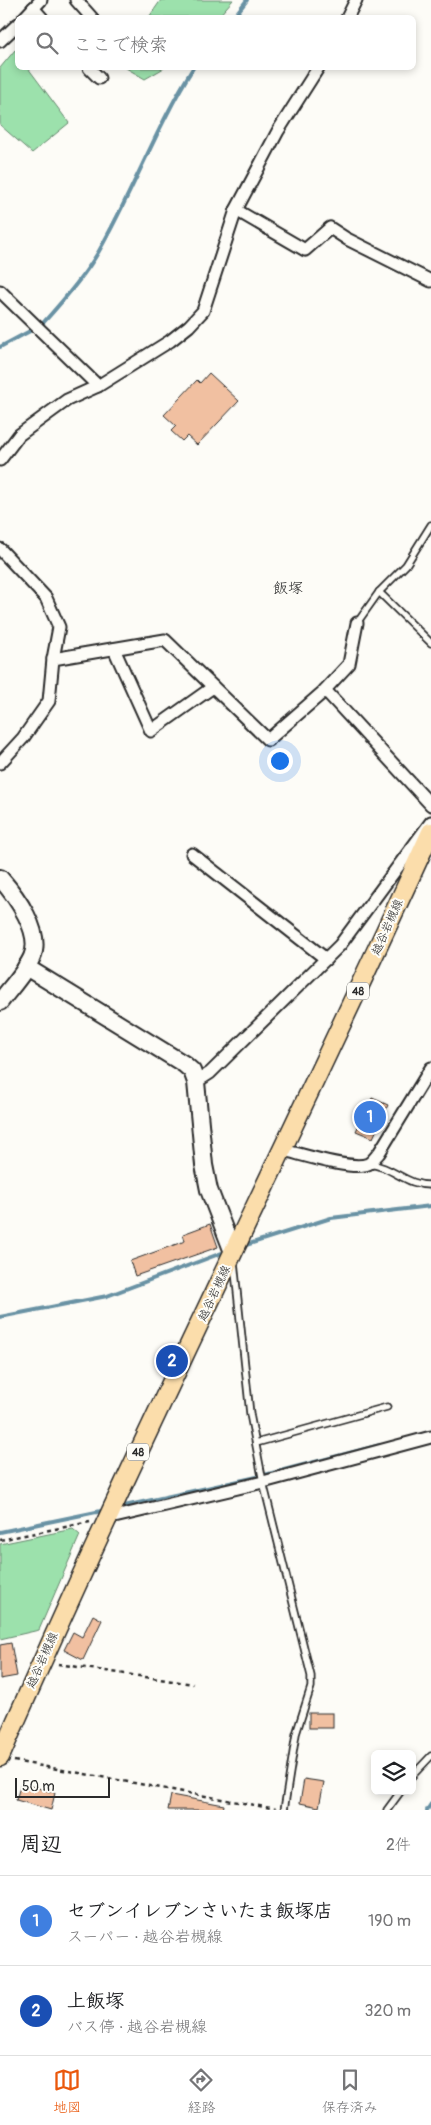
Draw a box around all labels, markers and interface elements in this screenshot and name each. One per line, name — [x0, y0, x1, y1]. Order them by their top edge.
search box — [15, 15, 416, 70]
icon: search — [33, 29, 61, 57]
text: ここで検索 — [73, 33, 168, 57]
district label: 飯塚 — [273, 579, 303, 598]
your location — [267, 748, 293, 774]
street label: 越谷岩槻線 — [368, 897, 407, 958]
road number: 48 — [347, 982, 369, 999]
pin: 1 — [354, 1098, 386, 1136]
street label: 越谷岩槻線 — [195, 1263, 234, 1324]
pin: 2 — [156, 1342, 188, 1380]
road number: 48 — [127, 1444, 149, 1460]
street label: 越谷岩槻線 — [23, 1630, 62, 1691]
map controls — [371, 1750, 416, 1795]
button: layers — [371, 1750, 416, 1795]
scale bar — [15, 1775, 110, 1798]
text: 50 m — [22, 1778, 55, 1795]
text: 周辺 — [20, 1831, 62, 1858]
text: 2件 — [386, 1835, 411, 1855]
text: セブンイレブンさいたま飯塚店 — [67, 1899, 333, 1923]
text: 1 — [33, 1911, 39, 1931]
text: 190 m — [368, 1911, 411, 1931]
text: スーパー · 越谷岩槻線 — [67, 1927, 222, 1947]
text: 上飯塚 — [67, 1989, 124, 2013]
text: 2 — [32, 2001, 40, 2021]
text: 320 m — [365, 2001, 411, 2021]
text: バス停 · 越谷岩槻線 — [67, 2017, 207, 2037]
tab: 地図 — [53, 2066, 81, 2116]
tab: 経路 — [187, 2066, 215, 2116]
tab: 保存済み — [322, 2066, 378, 2116]

